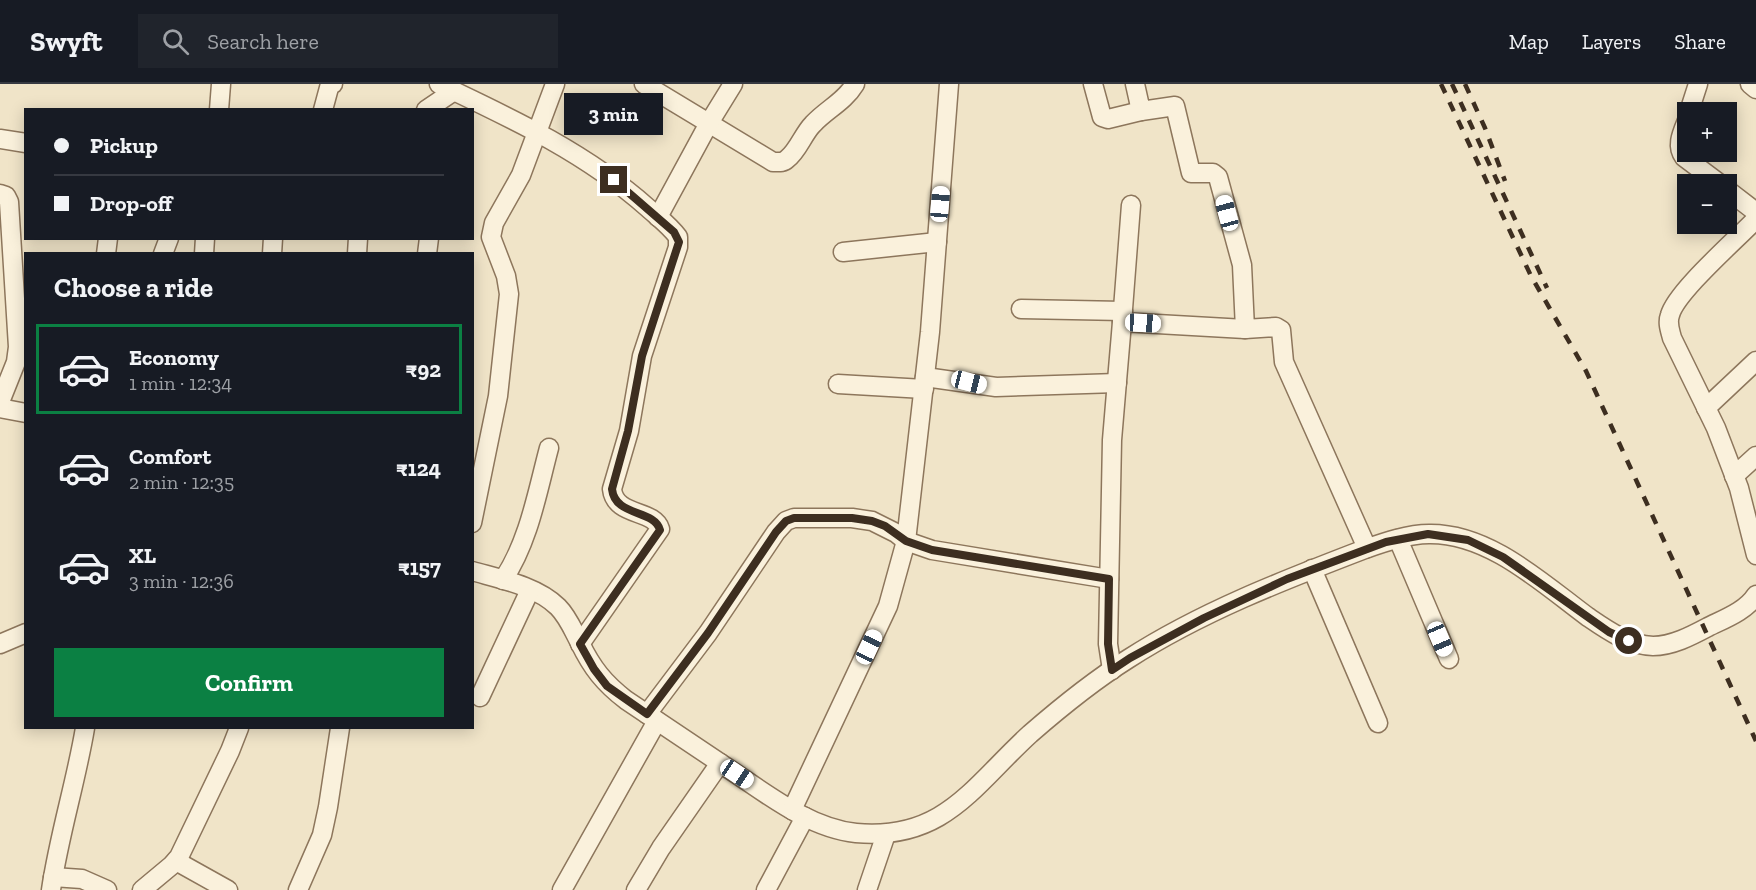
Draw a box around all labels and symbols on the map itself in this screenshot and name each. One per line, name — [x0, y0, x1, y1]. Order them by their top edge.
callout: 3 min — [564, 93, 664, 135]
route end — [600, 166, 627, 193]
car — [929, 185, 951, 223]
car — [1214, 193, 1240, 233]
car — [1125, 313, 1161, 333]
car — [949, 369, 989, 395]
car — [1425, 619, 1455, 659]
car — [853, 627, 885, 667]
route start — [1615, 627, 1642, 654]
car — [717, 756, 757, 792]

